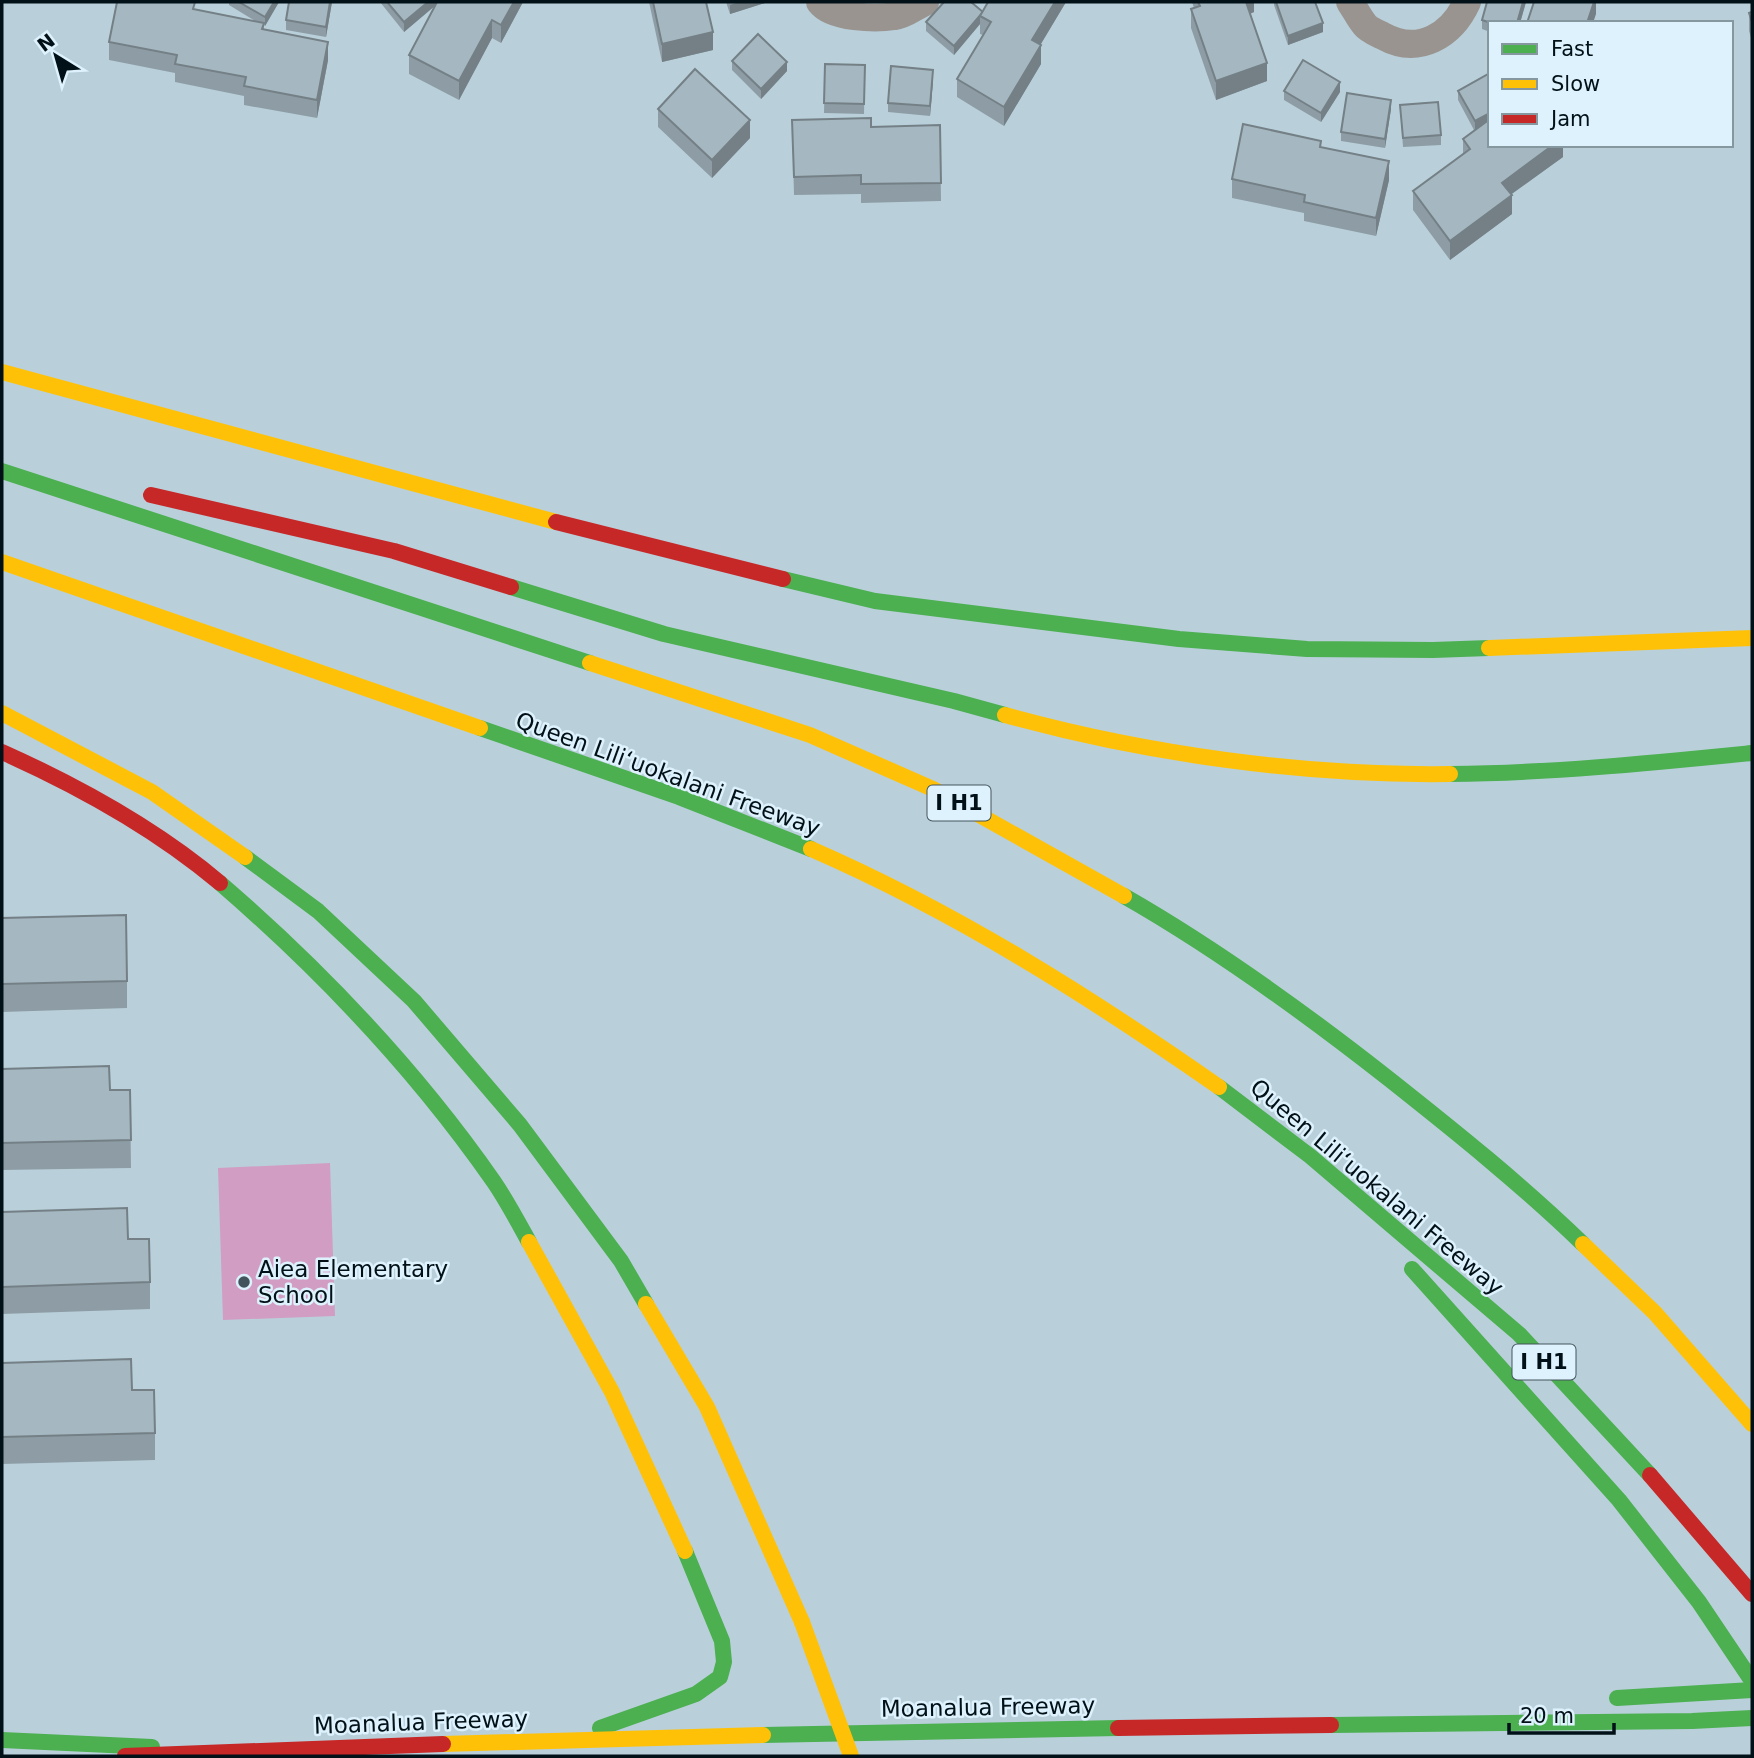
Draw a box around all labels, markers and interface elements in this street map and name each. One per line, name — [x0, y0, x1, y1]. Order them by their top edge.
north arrow — [21, 21, 91, 91]
legend — [1488, 21, 1733, 147]
text: N — [33, 29, 59, 56]
text: Fast — [1551, 37, 1593, 61]
text: Slow — [1551, 72, 1600, 96]
text: Jam — [1549, 107, 1591, 131]
street label: Queen Liliʻuokalani Freeway — [512, 707, 824, 841]
road number: I H1 — [928, 786, 990, 820]
street label: Queen Liliʻuokalani Freeway — [1245, 1074, 1509, 1300]
place label: Aiea Elementary School — [258, 1256, 448, 1308]
marker: Aiea Elementary School — [236, 1274, 252, 1290]
road number: I H1 — [1512, 1344, 1576, 1380]
street label: Moanalua Freeway — [881, 1692, 1095, 1722]
scale bar — [1509, 1692, 1614, 1736]
text: 20 m — [1520, 1704, 1574, 1728]
street label: Moanalua Freeway — [313, 1705, 529, 1739]

